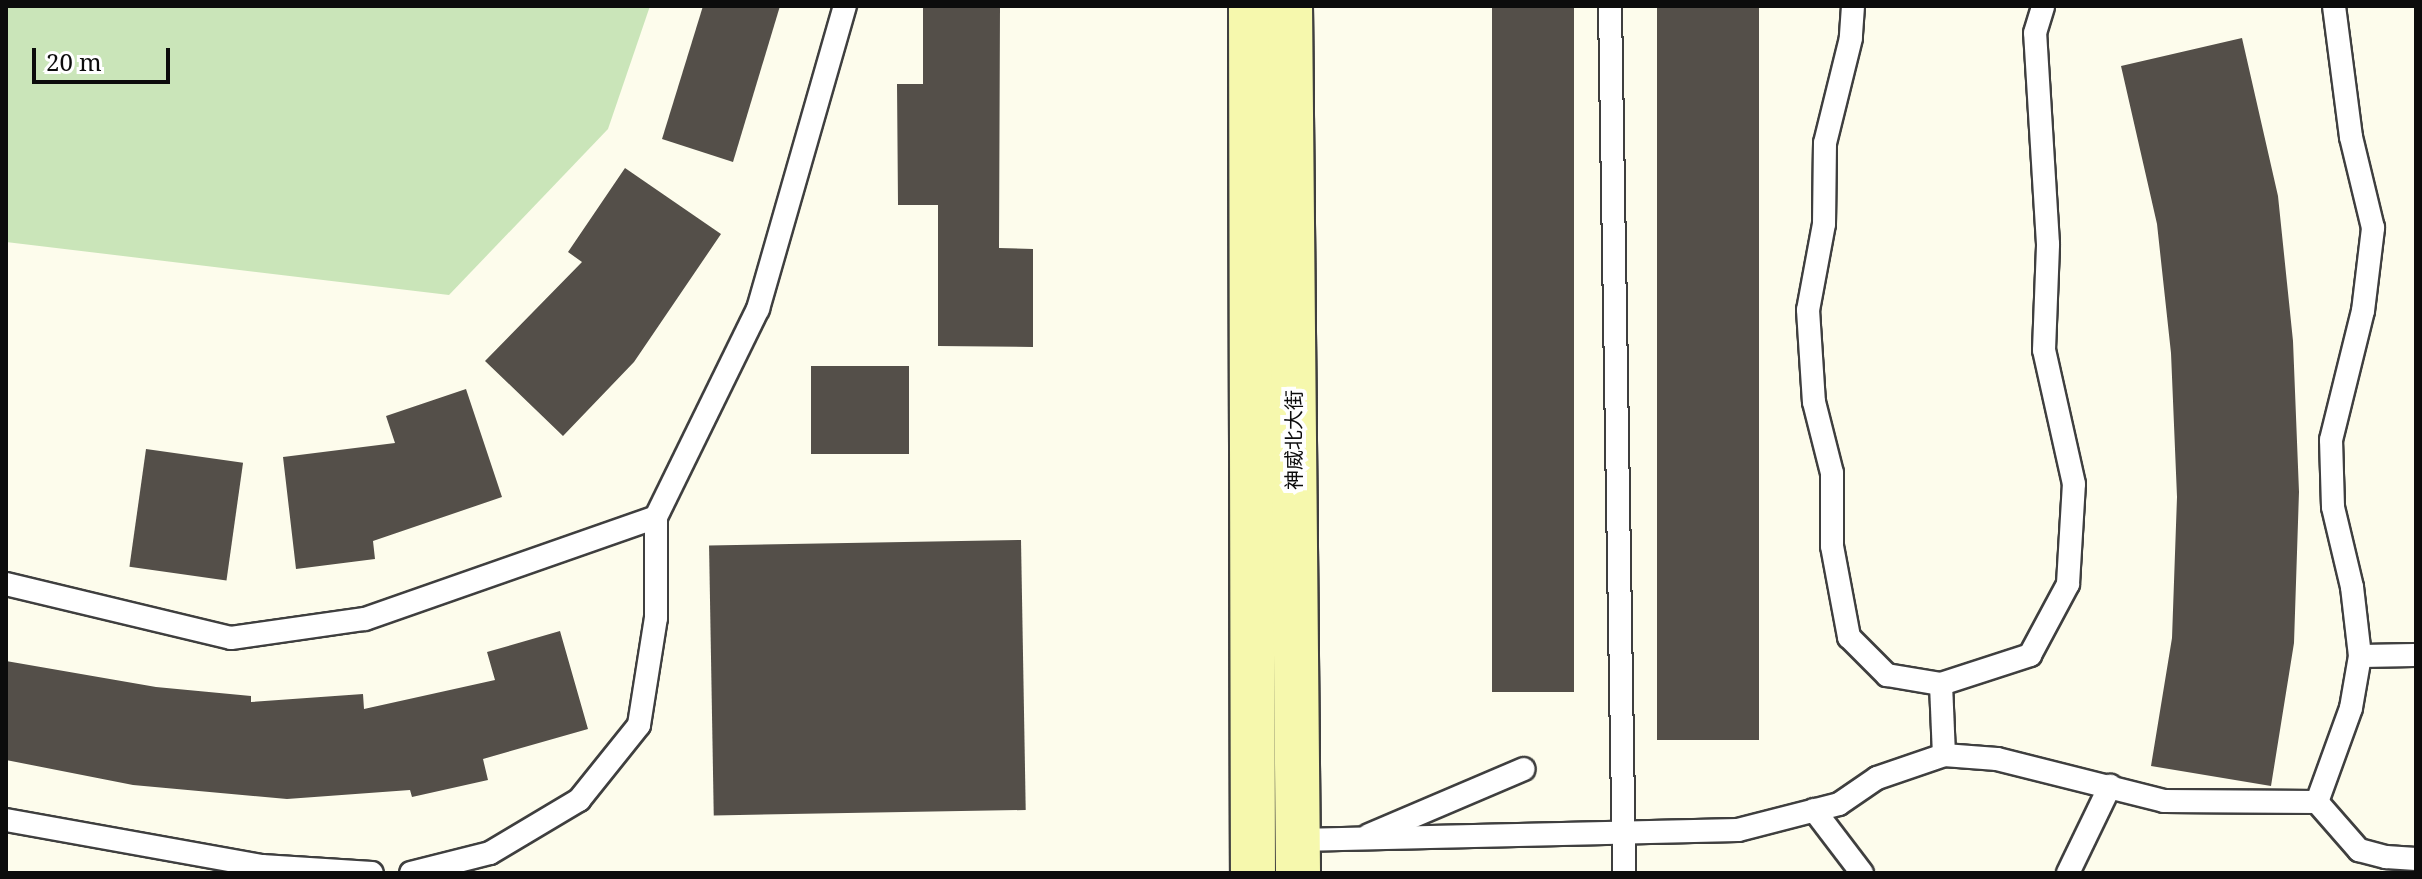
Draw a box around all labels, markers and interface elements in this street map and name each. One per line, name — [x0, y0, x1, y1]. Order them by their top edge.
scale bar — [36, 32, 174, 82]
text: 20 m — [46, 45, 102, 78]
street label: 神威北大街 — [1281, 390, 1305, 490]

